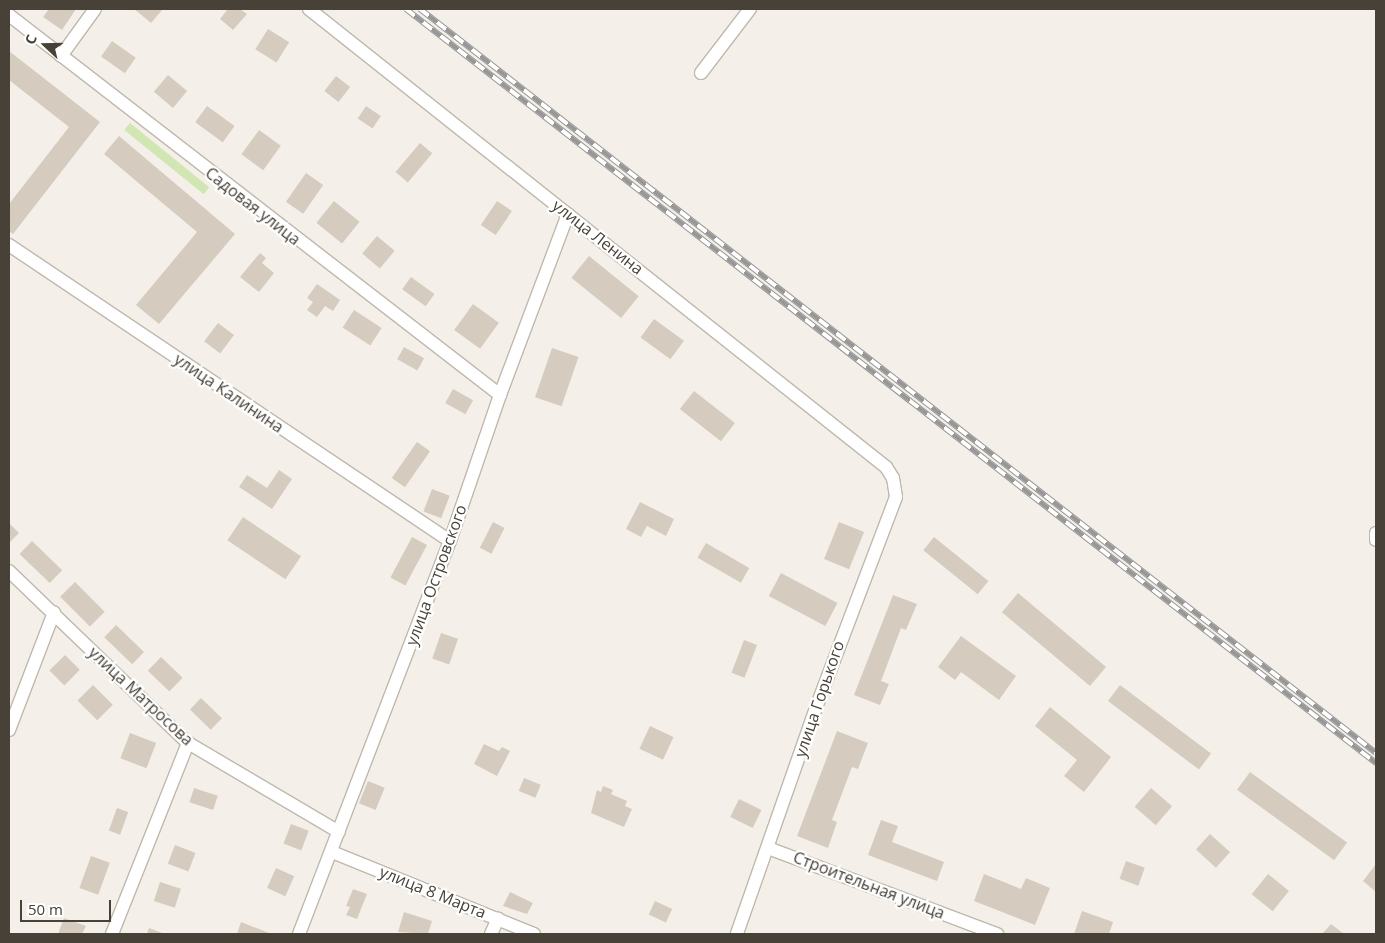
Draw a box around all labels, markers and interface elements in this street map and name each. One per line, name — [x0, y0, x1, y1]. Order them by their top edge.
north arrow — [20, 20, 70, 70]
text: С — [20, 32, 41, 47]
street label: Садовая улица — [202, 163, 304, 249]
street label: улица Ленина — [549, 196, 647, 278]
street label: улица Калинина — [171, 349, 287, 437]
street label: улица Островского — [402, 502, 470, 648]
street label: улица Горького — [790, 638, 848, 760]
street label: улица Матросова — [85, 643, 197, 749]
street label: Строительная улица — [791, 847, 947, 923]
street label: улица 8 Марта — [377, 862, 489, 922]
scale bar — [22, 890, 114, 922]
text: 50 m — [28, 899, 63, 919]

